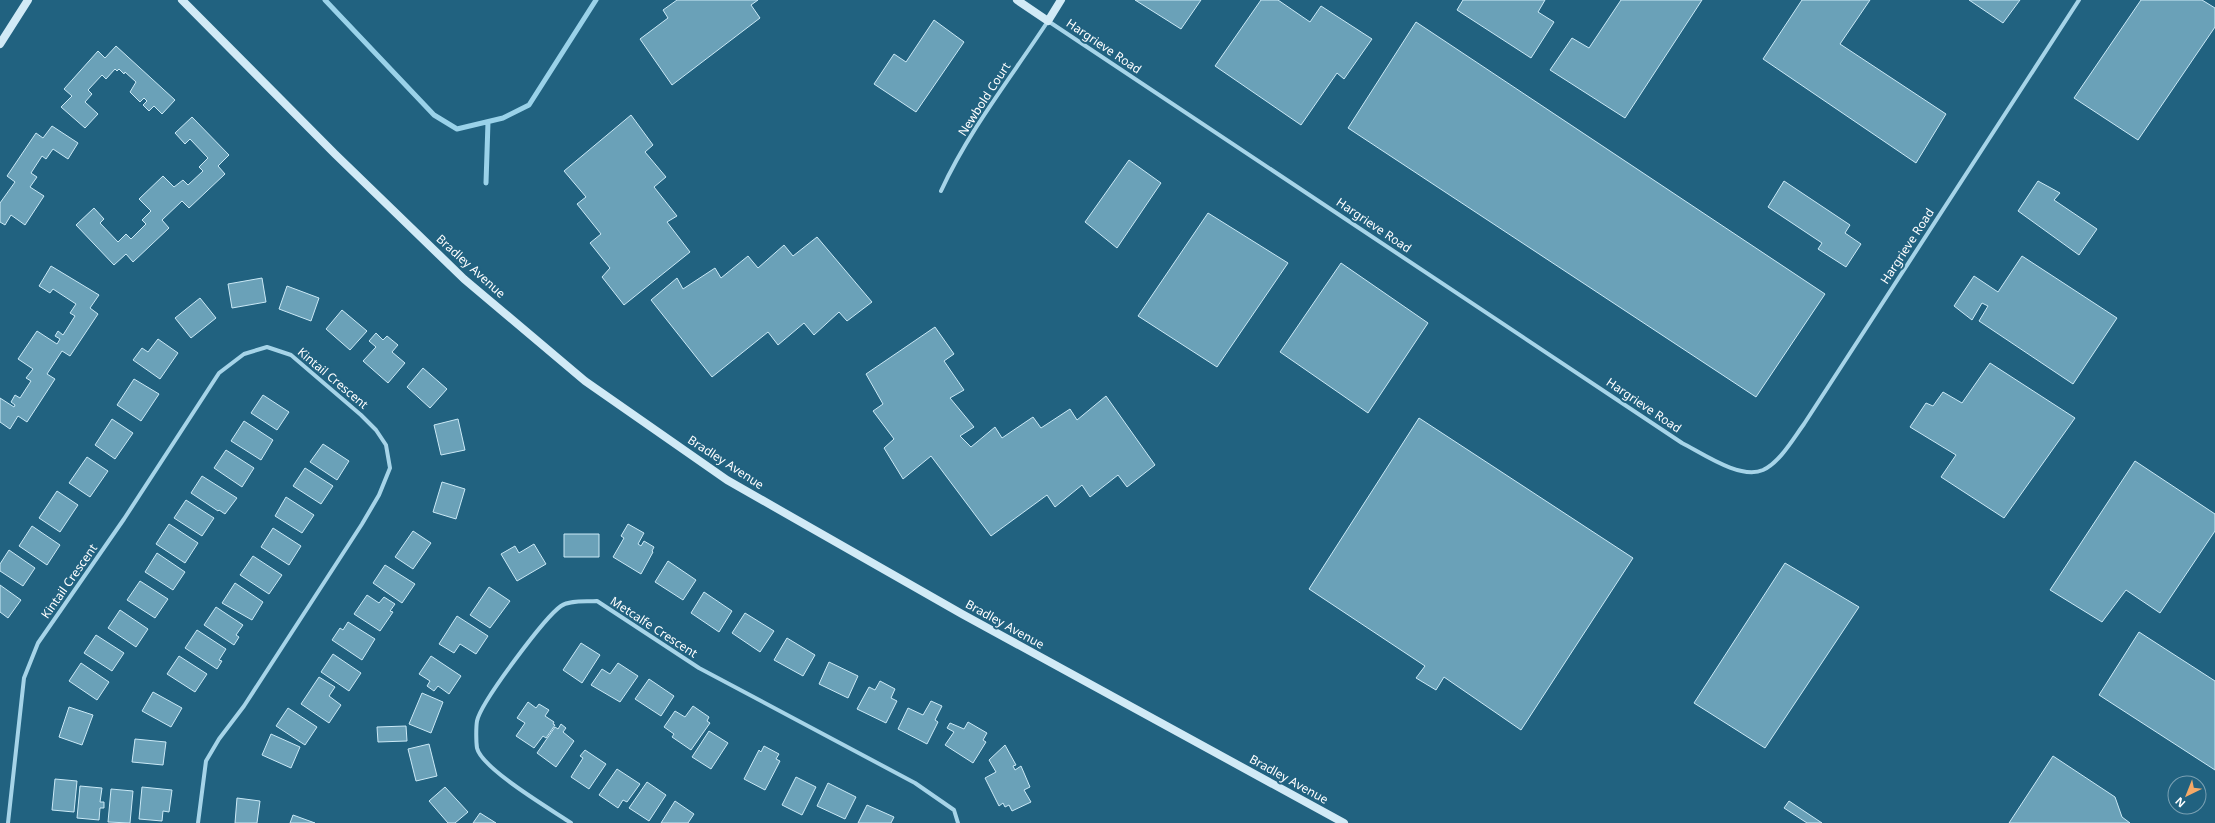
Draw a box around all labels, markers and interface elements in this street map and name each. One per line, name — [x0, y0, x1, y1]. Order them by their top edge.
street label: Hargrieve Road — [1063, 15, 1145, 77]
street label: Newbold Court — [954, 58, 1015, 139]
street label: Hargrieve Road — [1333, 194, 1415, 256]
street label: Hargrieve Road — [1876, 205, 1938, 287]
street label: Bradley Avenue — [433, 230, 509, 302]
street label: Kintail Crescent — [294, 343, 372, 413]
street label: Hargrieve Road — [1603, 374, 1685, 436]
street label: Bradley Avenue — [685, 431, 768, 493]
street label: Kintail Crescent — [37, 540, 101, 622]
street label: Metcalfe Crescent — [607, 592, 701, 662]
street label: Bradley Avenue — [963, 595, 1048, 653]
street label: Bradley Avenue — [1247, 750, 1332, 808]
north arrow — [2167, 775, 2207, 815]
text: N — [2171, 794, 2188, 811]

